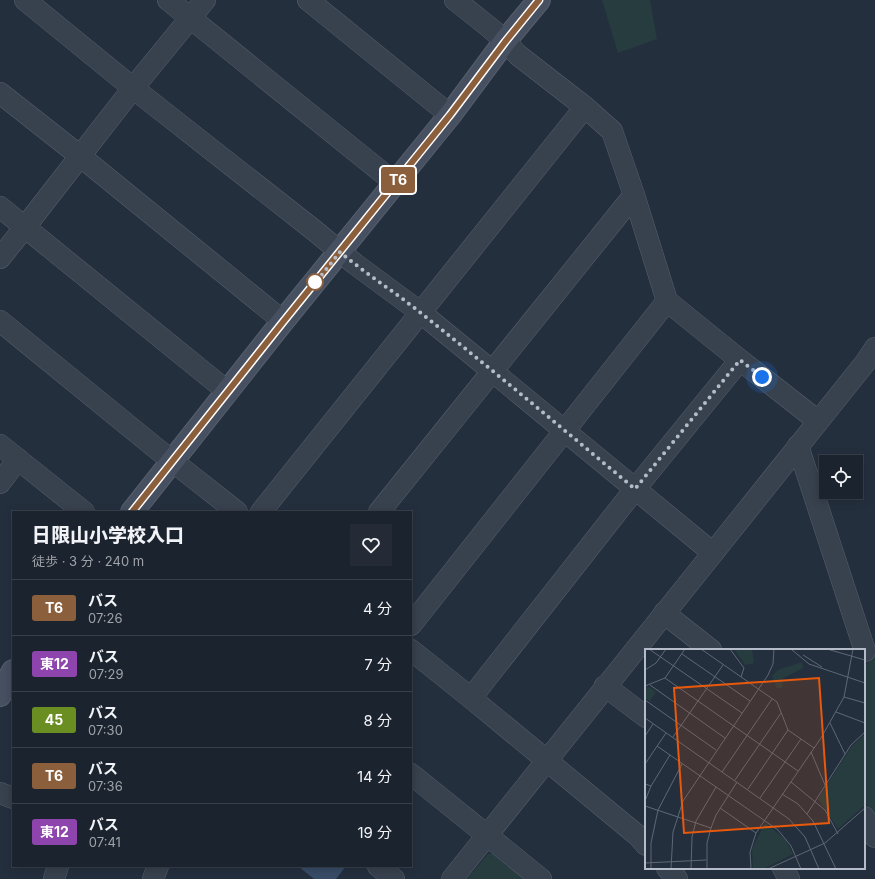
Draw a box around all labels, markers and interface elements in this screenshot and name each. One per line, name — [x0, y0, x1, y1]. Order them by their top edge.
line badge: T6 — [380, 167, 416, 193]
text: T6 — [389, 171, 407, 188]
unlabelled marker — [306, 273, 324, 291]
your location — [752, 367, 772, 387]
map controls — [819, 455, 863, 499]
button: locate — [819, 455, 863, 499]
text: 日限山小学校入口 — [32, 524, 184, 547]
button: heart — [350, 524, 392, 566]
text: 徒歩 · 3 分 · 240 m — [32, 553, 144, 569]
text: バス — [88, 591, 118, 610]
text: T6 — [45, 599, 63, 616]
text: 4 分 — [363, 599, 392, 618]
text: 07:26 — [88, 610, 123, 626]
text: バス — [89, 647, 119, 666]
inset map — [645, 649, 865, 869]
text: 東12 — [40, 655, 69, 672]
text: 7 分 — [364, 655, 392, 674]
text: 07:29 — [89, 666, 123, 682]
text: バス — [88, 703, 118, 722]
text: 45 — [45, 711, 63, 728]
text: 8 分 — [364, 711, 392, 730]
text: 07:30 — [88, 722, 123, 738]
text: バス — [88, 759, 118, 778]
text: T6 — [45, 767, 63, 784]
text: 14 分 — [357, 767, 392, 786]
text: 07:36 — [88, 778, 123, 794]
text: バス — [89, 815, 119, 834]
text: 東12 — [40, 823, 69, 840]
text: 19 分 — [357, 823, 392, 842]
text: 07:41 — [89, 834, 121, 850]

